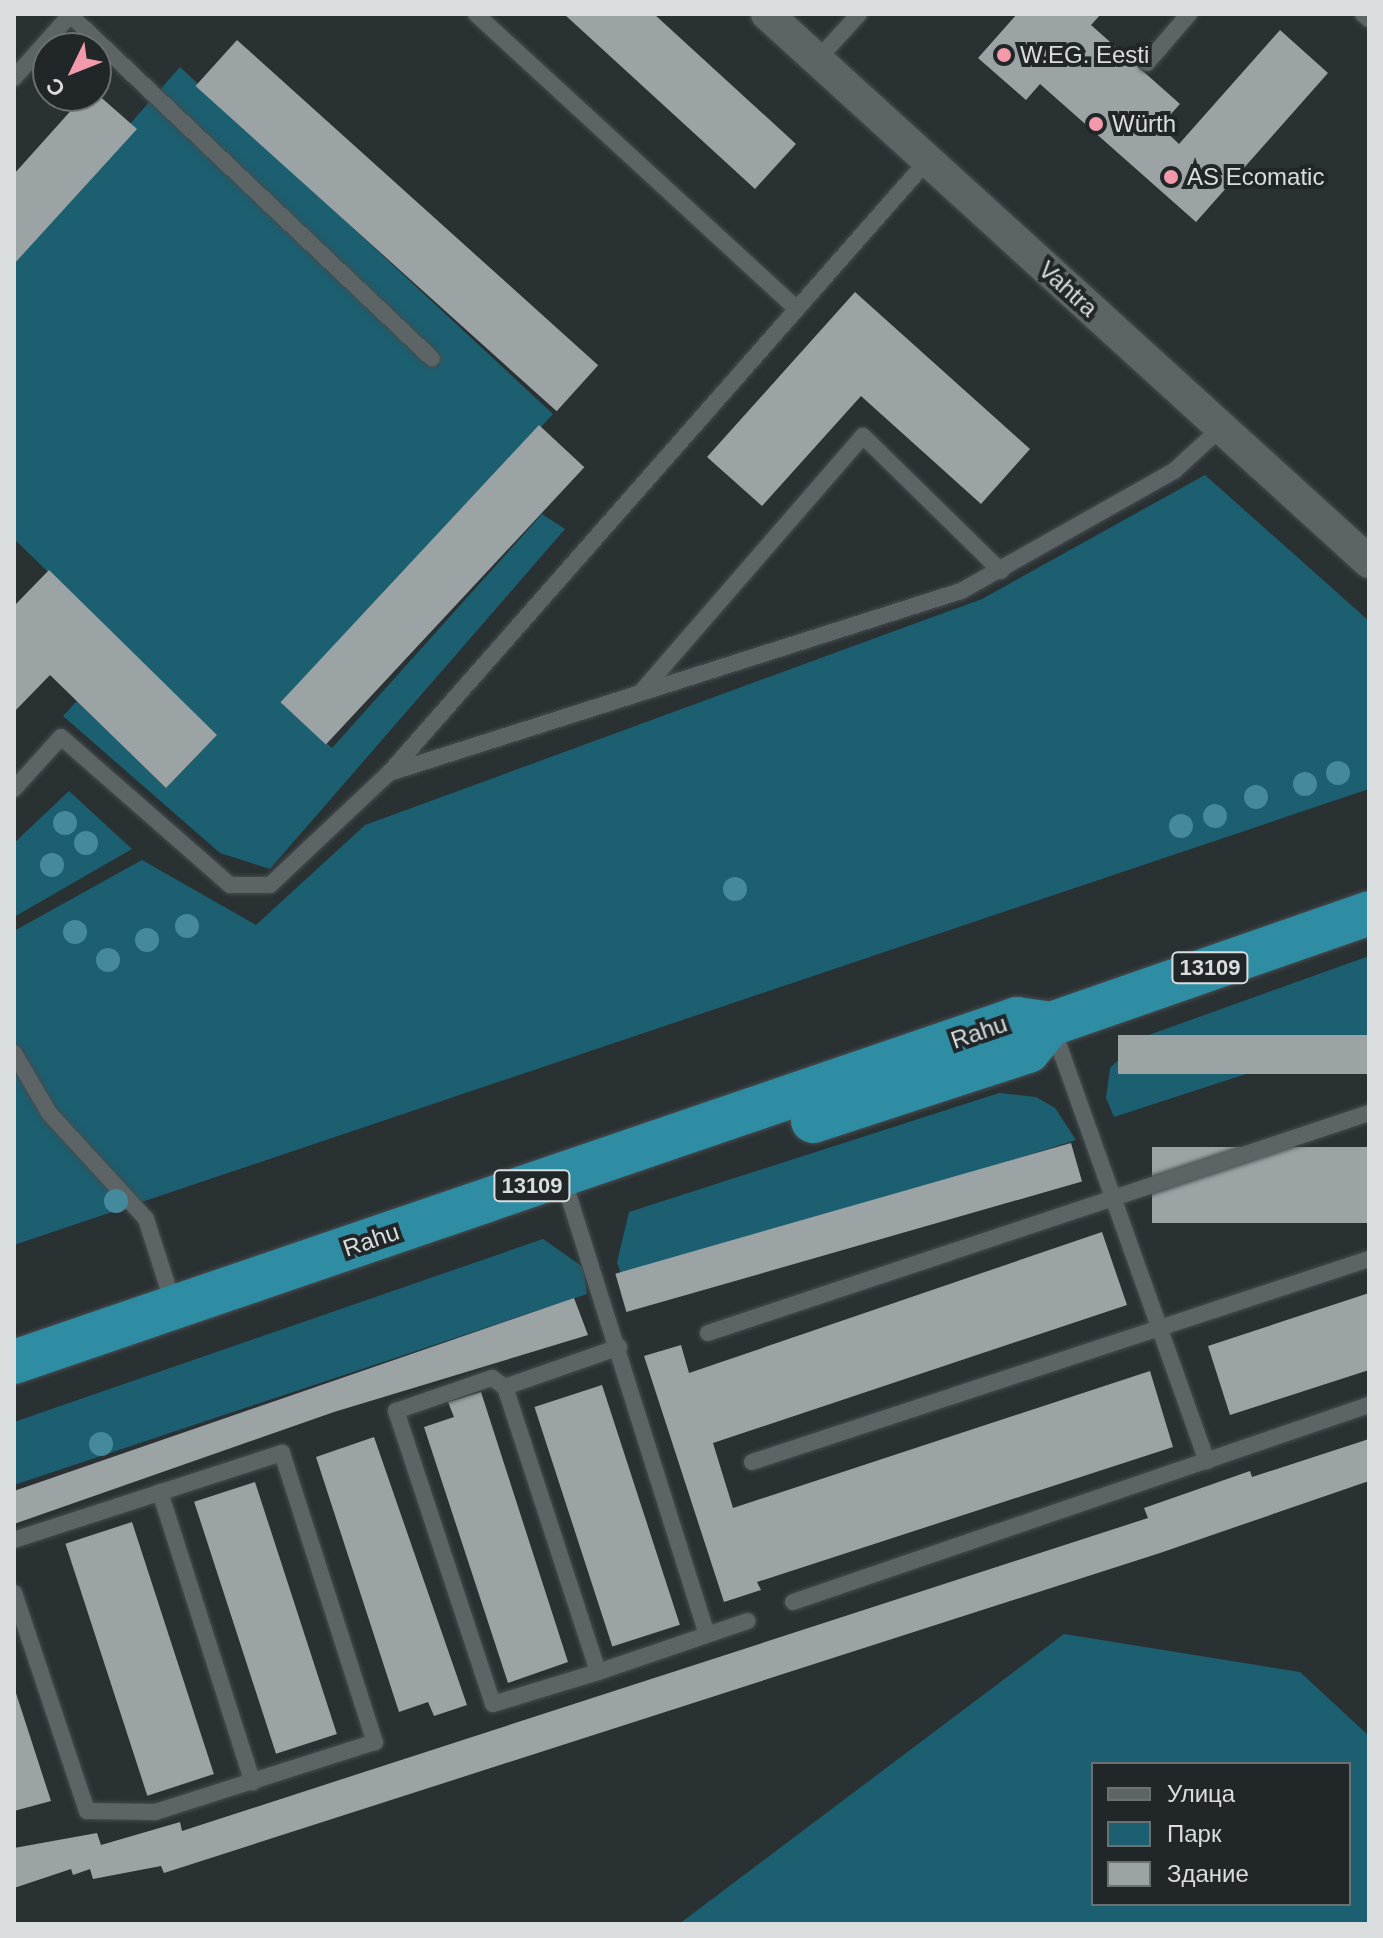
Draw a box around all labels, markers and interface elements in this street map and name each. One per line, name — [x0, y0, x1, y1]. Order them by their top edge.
north arrow — [32, 32, 112, 112]
place label: W.EG. Eesti — [1020, 41, 1149, 69]
marker: W.EG. Eesti — [995, 46, 1013, 64]
text: С — [41, 73, 70, 102]
place label: Würth — [1112, 110, 1176, 138]
marker: Würth — [1087, 115, 1105, 133]
place label: AS Ecomatic — [1187, 163, 1324, 191]
marker: AS Ecomatic — [1162, 168, 1180, 186]
street label: Vahtra — [1033, 255, 1103, 323]
road number: 13109 — [1170, 950, 1250, 986]
street label: Rahu — [947, 1009, 1011, 1055]
road number: 13109 — [492, 1168, 572, 1204]
street label: Rahu — [339, 1217, 403, 1263]
legend — [1091, 1762, 1351, 1906]
text: Улица — [1167, 1780, 1235, 1807]
text: Парк — [1167, 1820, 1221, 1847]
text: Здание — [1167, 1860, 1249, 1887]

